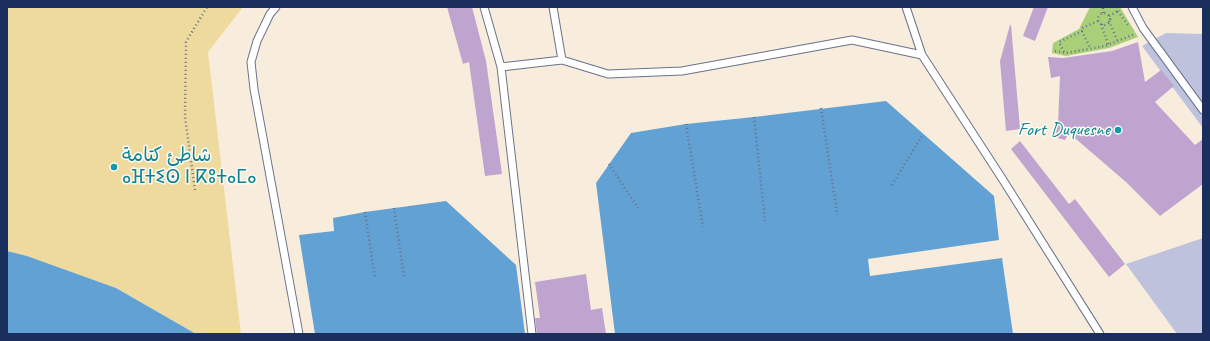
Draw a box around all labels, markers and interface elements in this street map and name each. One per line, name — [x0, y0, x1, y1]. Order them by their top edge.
place label: Fort Duquesne — [1018, 119, 1110, 141]
marker: Fort Duquesne — [1113, 125, 1123, 135]
place label: شاطئ كتامة ⴰⴼⵜⵉⵙ ⵏ ⴽⵓⵜⴰⵎⴰ — [122, 145, 256, 189]
marker: شاطئ كتامة ⴰⴼⵜⵉⵙ ⵏ ⴽⵓⵜⴰⵎⴰ — [109, 162, 119, 172]

